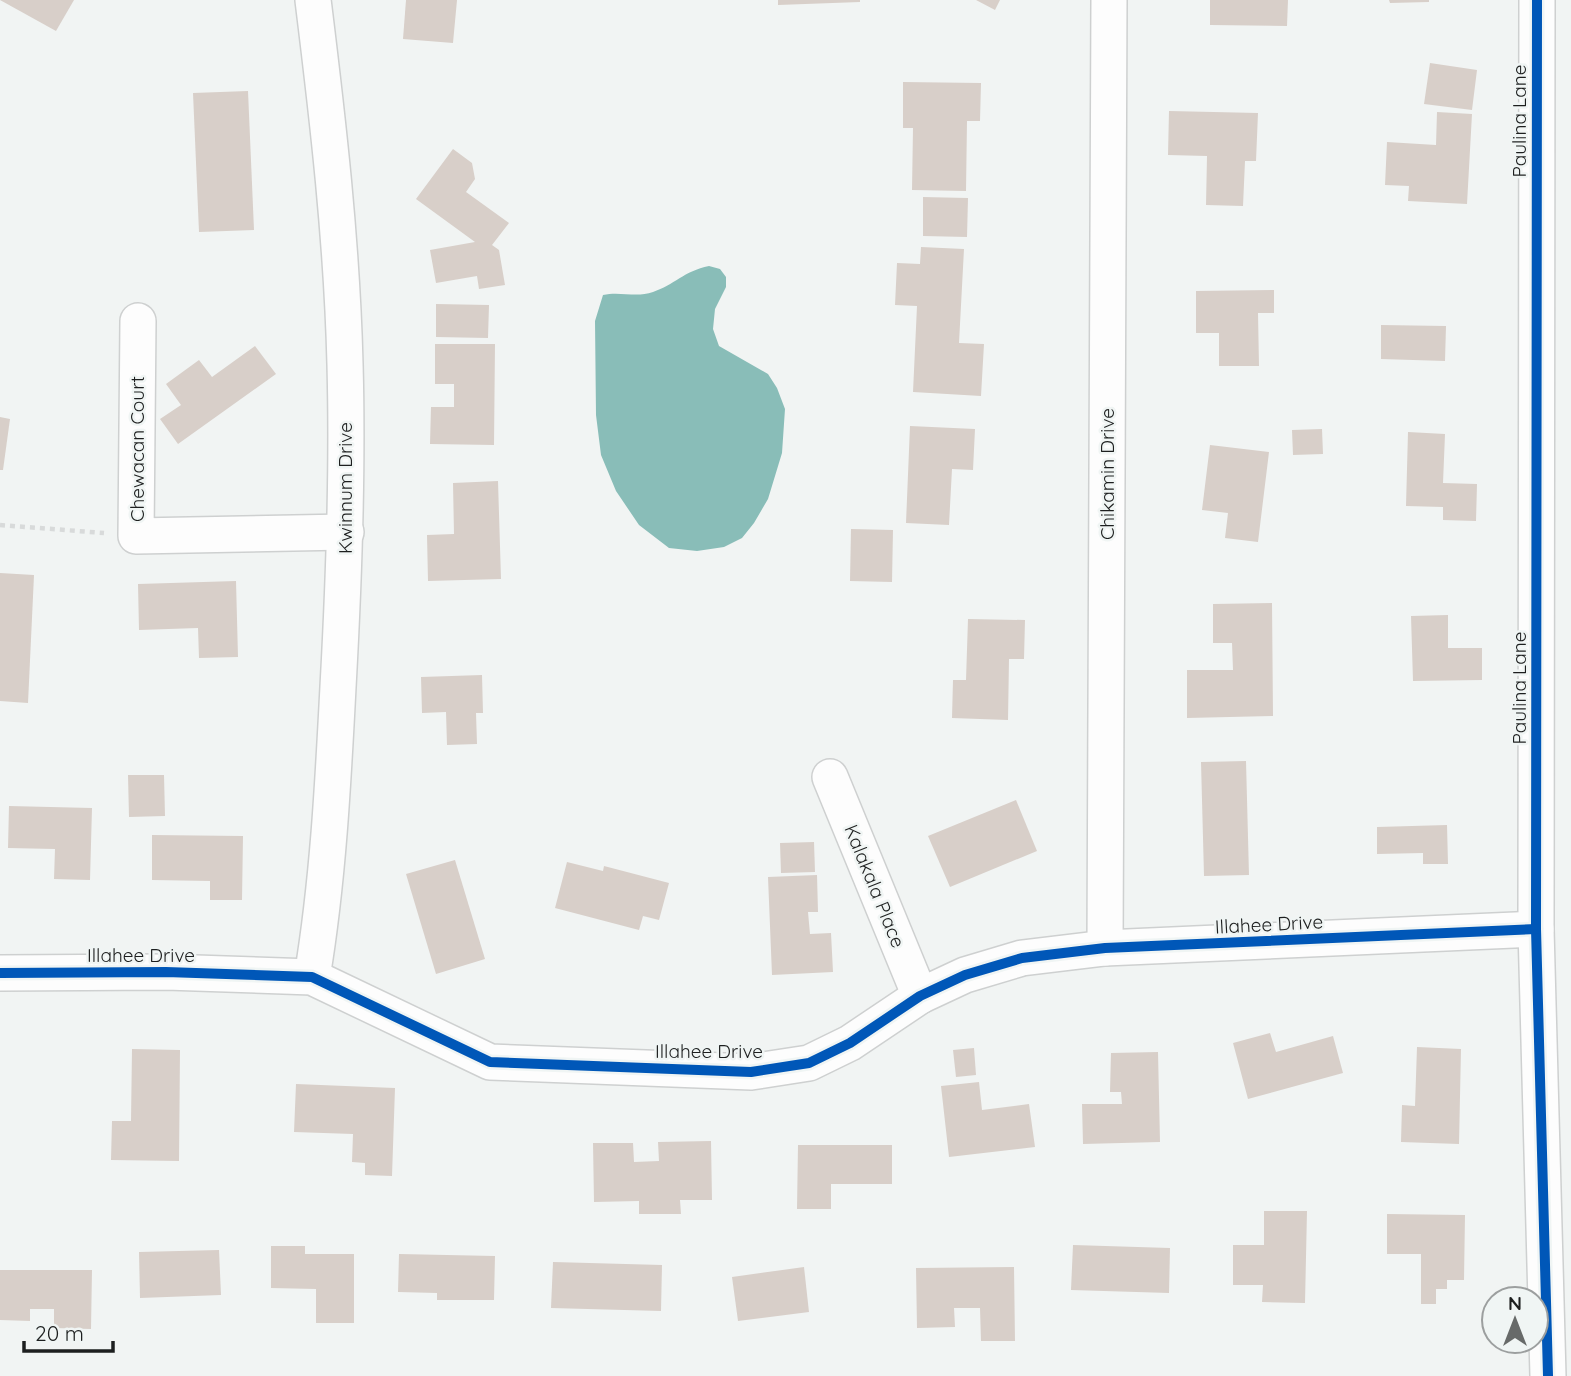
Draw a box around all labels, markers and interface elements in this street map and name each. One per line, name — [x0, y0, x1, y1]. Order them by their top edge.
street label: Paulina Lane — [1507, 65, 1531, 177]
street label: Chewacan Court — [125, 376, 149, 522]
street label: Chikamin Drive — [1095, 408, 1119, 540]
street label: Kwinnum Drive — [333, 422, 357, 554]
street label: Paulina Lane — [1507, 632, 1531, 744]
street label: Kalakala Place — [839, 821, 911, 951]
street label: Illahee Drive — [1214, 909, 1324, 939]
street label: Illahee Drive — [87, 943, 195, 967]
street label: Illahee Drive — [655, 1039, 763, 1063]
north arrow — [1480, 1285, 1550, 1355]
text: N — [1508, 1291, 1522, 1315]
scale bar — [24, 1310, 114, 1354]
text: 20 m — [35, 1320, 84, 1346]

